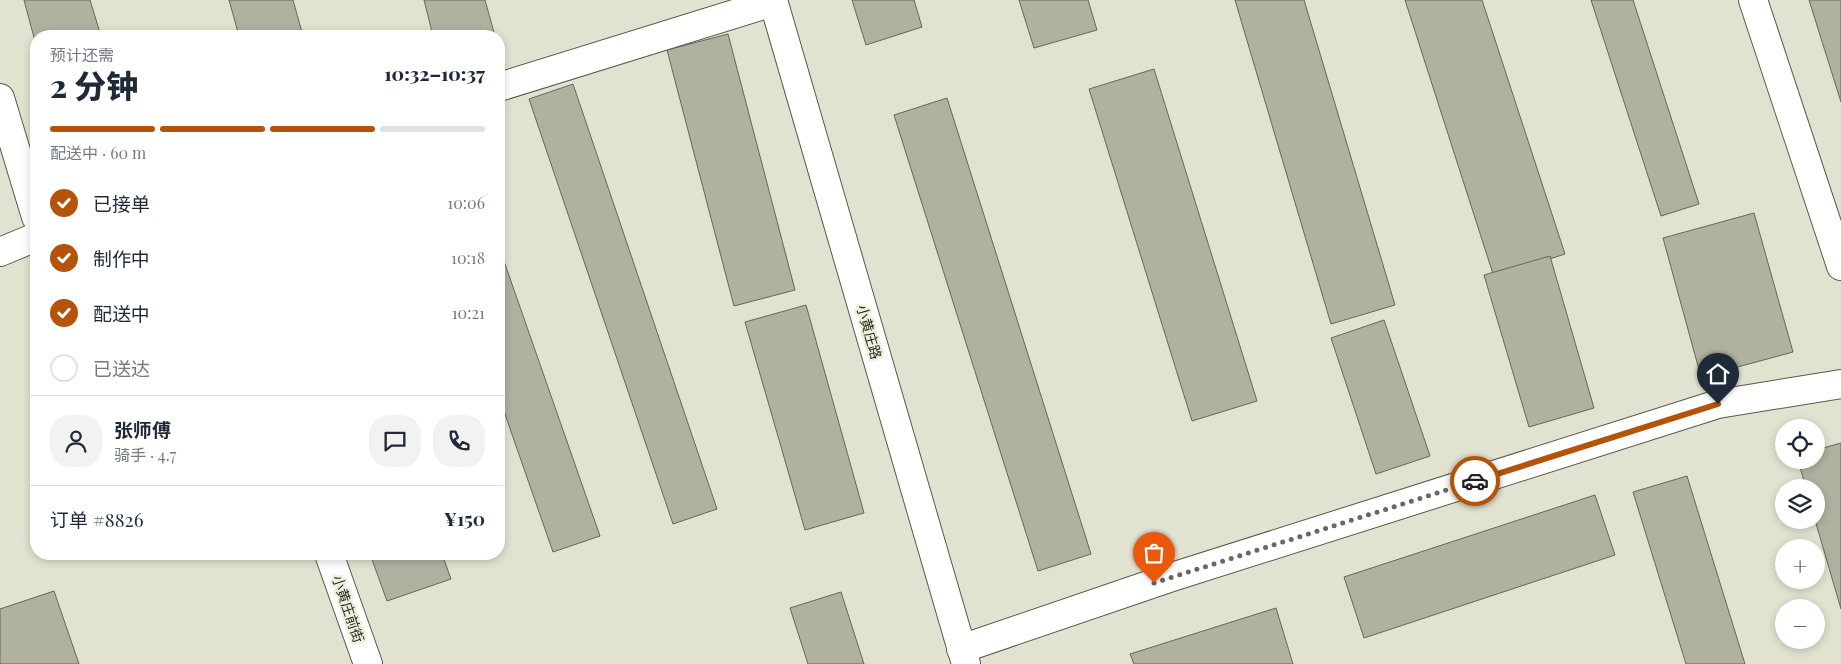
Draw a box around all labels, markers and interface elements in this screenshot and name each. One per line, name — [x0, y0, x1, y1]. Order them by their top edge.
text: 预计还需 — [50, 44, 114, 65]
text: 10:32–10:37 — [384, 60, 485, 86]
text: 2 分钟 — [50, 63, 138, 106]
text: 配送中 · 60 m — [50, 142, 146, 163]
icon: check — [50, 189, 78, 217]
text: 已接单 — [93, 190, 150, 216]
text: 10:06 — [447, 192, 485, 213]
icon: check — [50, 244, 78, 272]
text: 制作中 — [93, 245, 150, 271]
text: 10:18 — [451, 247, 485, 268]
icon: check — [50, 299, 78, 327]
text: 配送中 — [93, 300, 150, 326]
text: 10:21 — [452, 302, 485, 323]
street label: 小黄庄路 — [853, 302, 886, 361]
pin — [1697, 353, 1739, 404]
text: 已送达 — [93, 355, 150, 381]
icon: home — [1704, 360, 1732, 388]
button: person — [50, 415, 102, 467]
button: chat — [369, 415, 421, 467]
button: phone — [433, 415, 485, 467]
text: 张师傅 — [114, 416, 171, 442]
map controls — [1775, 419, 1825, 649]
button: locate — [1775, 419, 1825, 469]
text: 骑手 · 4.7 — [114, 444, 176, 465]
courier — [1450, 456, 1500, 506]
icon: car — [1461, 467, 1489, 495]
button: layers — [1775, 479, 1825, 529]
text: ¥150 — [444, 505, 485, 531]
text: 订单 #8826 — [50, 506, 144, 532]
pin — [1133, 532, 1175, 583]
icon: bag — [1140, 539, 1168, 567]
button: + — [1775, 539, 1825, 589]
street label: 小黄庄前街 — [328, 573, 369, 645]
button: − — [1775, 599, 1825, 649]

